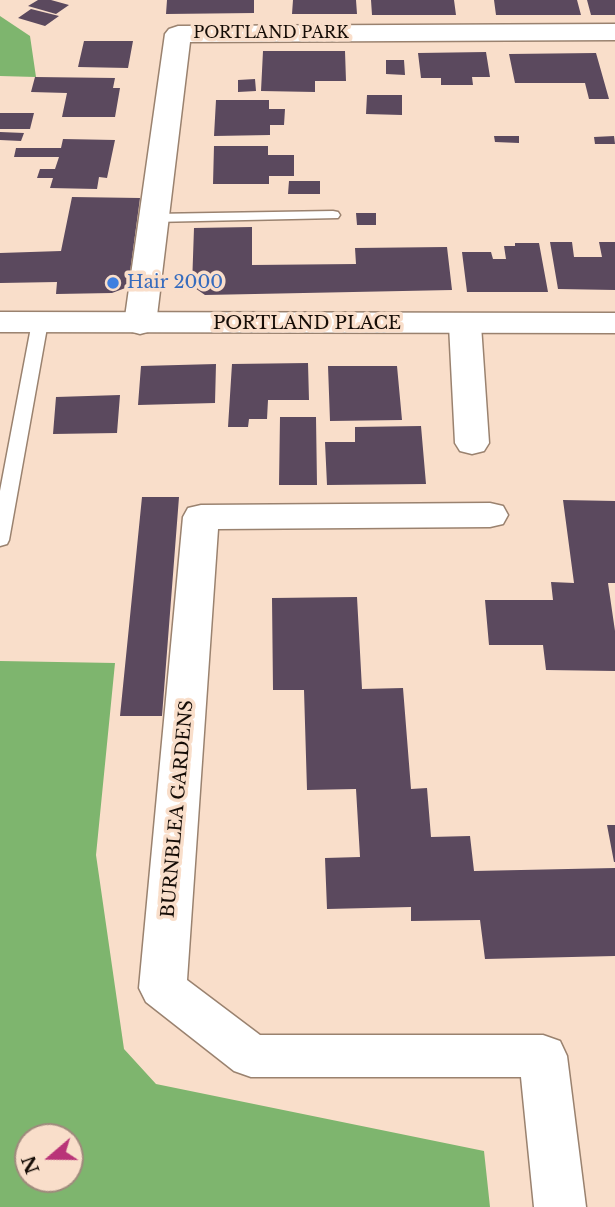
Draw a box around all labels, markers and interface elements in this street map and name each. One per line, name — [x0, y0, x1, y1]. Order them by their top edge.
street label: PORTLAND PARK — [193, 23, 349, 43]
place label: Hair 2000 — [127, 272, 223, 294]
marker: Hair 2000 — [105, 275, 121, 291]
street label: PORTLAND PLACE — [213, 313, 401, 335]
street label: BURNBLEA GARDENS — [158, 699, 198, 919]
north arrow — [14, 1123, 84, 1193]
text: N — [17, 1152, 45, 1177]

